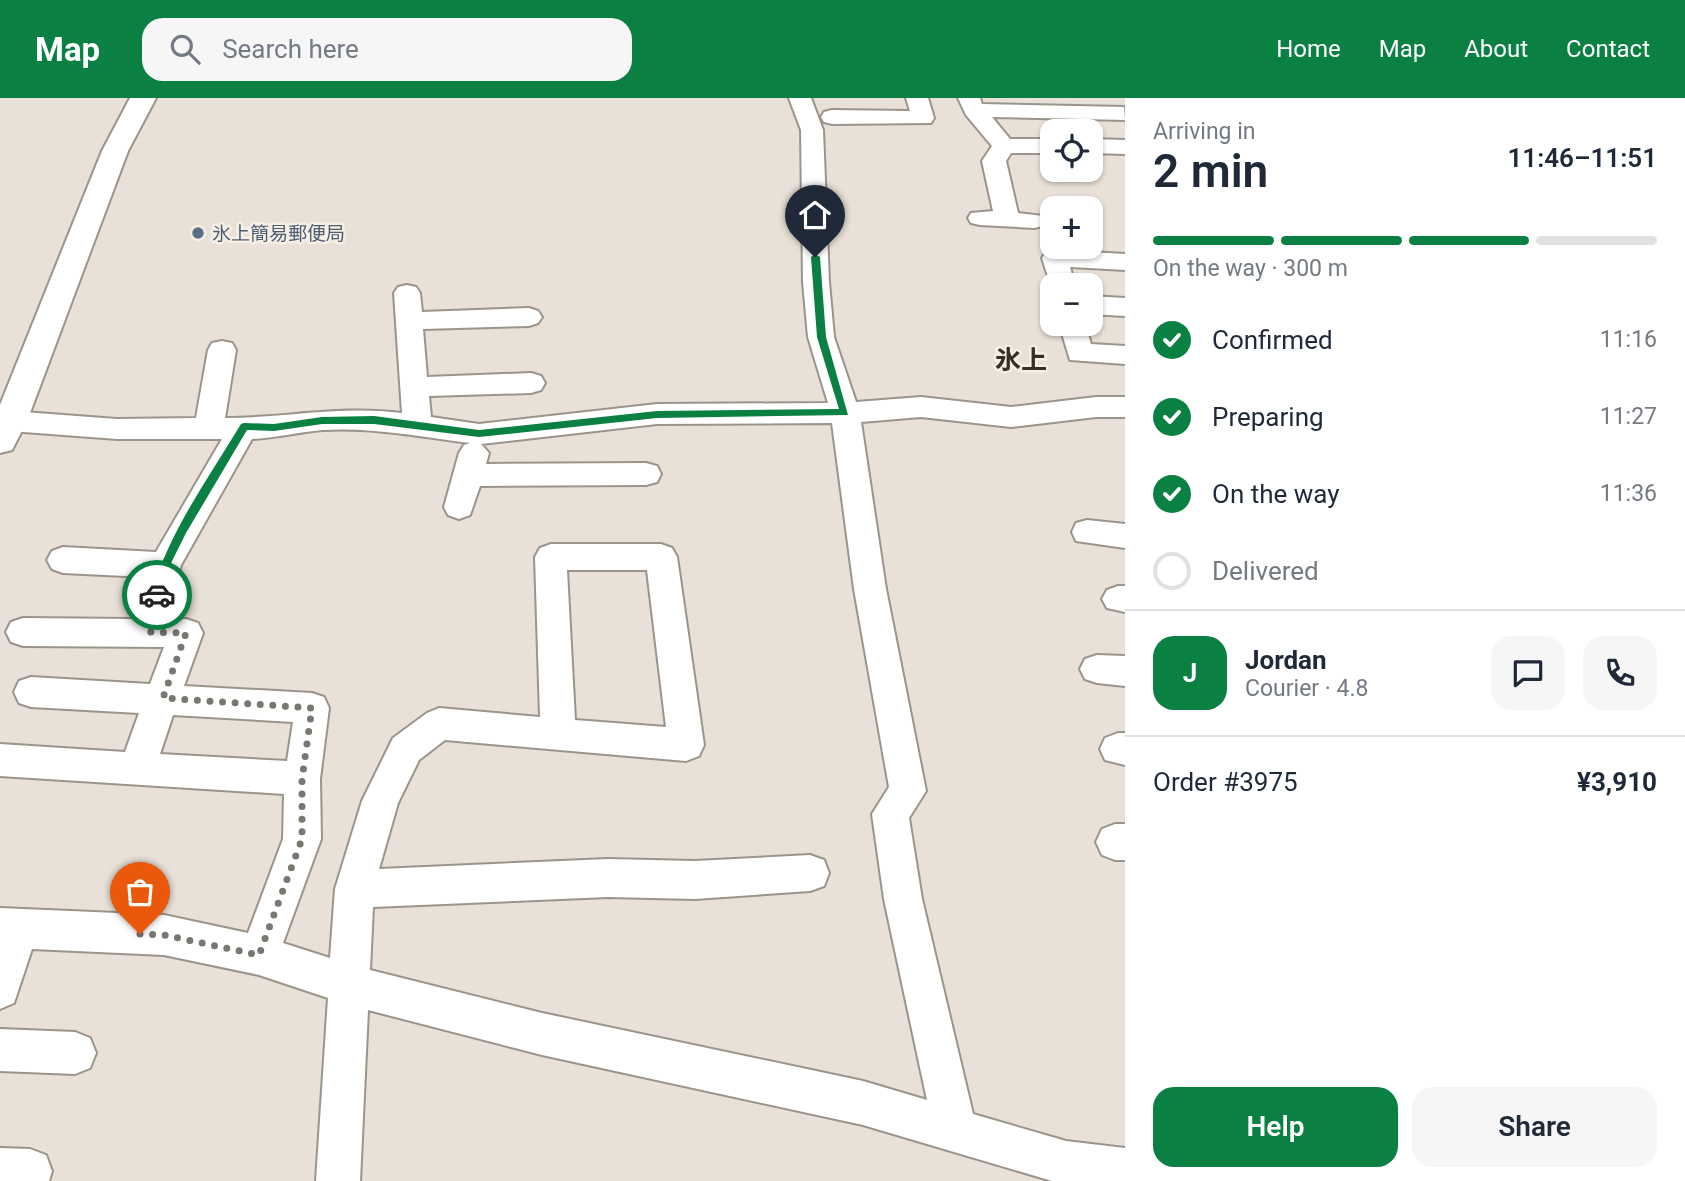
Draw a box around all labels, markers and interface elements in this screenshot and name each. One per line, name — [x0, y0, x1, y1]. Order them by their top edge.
search box — [142, 18, 632, 81]
text: Map — [35, 30, 100, 69]
icon: search — [166, 30, 204, 68]
text: Search here — [222, 34, 359, 64]
text: Home — [1276, 35, 1341, 63]
text: Map — [1379, 35, 1426, 63]
text: About — [1464, 35, 1528, 63]
text: Contact — [1566, 35, 1650, 63]
text: Arriving in — [1153, 118, 1256, 145]
map controls — [1040, 119, 1103, 336]
button: locate — [1040, 119, 1103, 182]
text: 11:46–11:51 — [1507, 143, 1657, 173]
text: 2 min — [1153, 144, 1268, 198]
pin — [785, 185, 845, 257]
icon: home — [796, 196, 834, 234]
button: + — [1040, 196, 1103, 259]
place label: 氷上簡易郵便局 — [212, 222, 345, 245]
marker: 氷上簡易郵便局 — [190, 225, 206, 241]
text: On the way · 300 m — [1153, 255, 1348, 282]
button: − — [1040, 273, 1103, 336]
icon: check — [1153, 321, 1191, 359]
text: Confirmed — [1212, 325, 1333, 355]
text: 11:16 — [1600, 326, 1657, 353]
district label: 氷上 — [995, 345, 1047, 375]
icon: check — [1153, 398, 1191, 436]
text: Preparing — [1212, 402, 1324, 432]
text: 11:27 — [1600, 403, 1657, 430]
icon: check — [1153, 475, 1191, 513]
text: On the way — [1212, 479, 1340, 509]
text: 11:36 — [1600, 480, 1657, 507]
text: Delivered — [1212, 556, 1319, 586]
courier — [122, 560, 192, 630]
icon: car — [138, 576, 176, 614]
button: chat — [1491, 636, 1565, 710]
button: phone — [1583, 636, 1657, 710]
text: Jordan — [1245, 645, 1327, 675]
text: J — [1183, 658, 1197, 688]
text: Courier · 4.8 — [1245, 675, 1368, 702]
text: Order #3975 — [1153, 767, 1298, 797]
text: ¥3,910 — [1577, 767, 1657, 797]
pin — [110, 862, 170, 934]
icon: bag — [121, 873, 159, 911]
button: Help — [1153, 1087, 1398, 1167]
button: Share — [1412, 1087, 1657, 1167]

